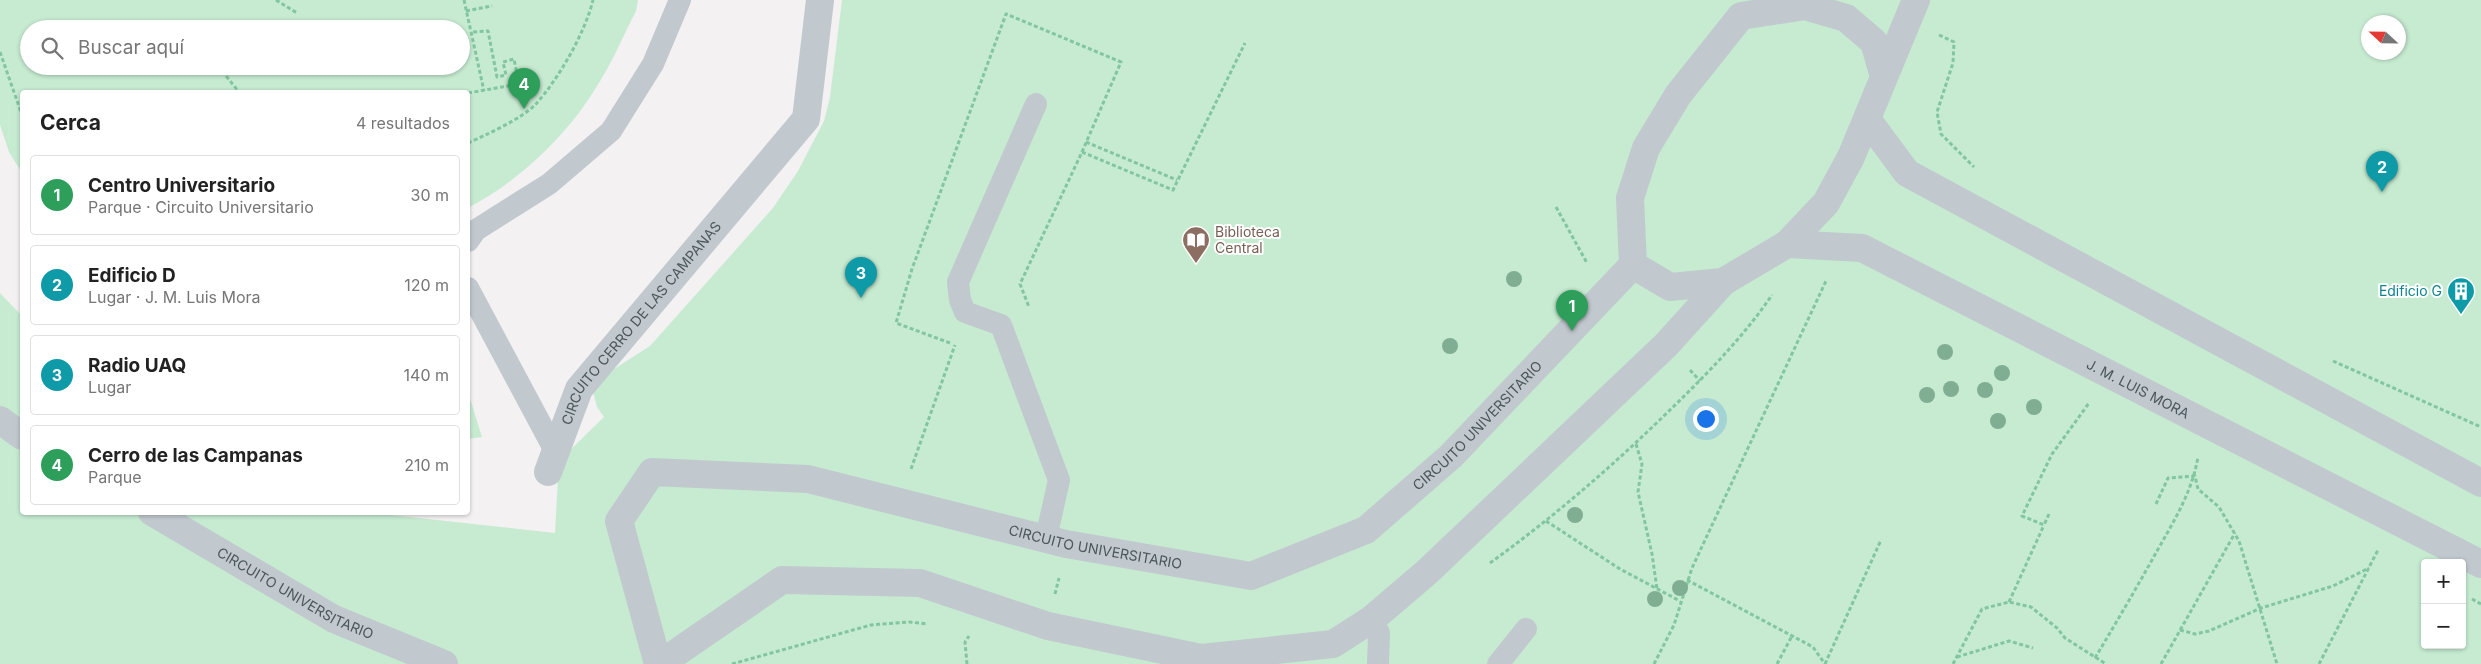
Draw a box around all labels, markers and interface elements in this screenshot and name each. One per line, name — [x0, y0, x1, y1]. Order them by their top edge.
north arrow — [2361, 15, 2406, 60]
search box — [20, 20, 470, 75]
icon: search — [38, 34, 66, 62]
text: Buscar aquí — [78, 36, 184, 59]
pin: 4 — [508, 68, 540, 109]
text: Cerca — [40, 110, 101, 135]
text: 4 resultados — [356, 113, 450, 133]
pin: 2 — [2366, 151, 2398, 192]
text: Centro Universitario — [88, 174, 275, 197]
text: 1 — [54, 185, 60, 205]
text: 30 m — [411, 185, 449, 205]
text: Parque · Circuito Universitario — [88, 197, 314, 217]
street label: CIRCUITO CERRO DE LAS CAMPANAS — [557, 218, 724, 427]
place label: Biblioteca Central — [1215, 223, 1280, 256]
library icon: Biblioteca Central — [1181, 225, 1211, 264]
pin: 3 — [845, 257, 877, 298]
text: Edificio D — [88, 264, 176, 287]
text: 2 — [52, 275, 62, 295]
text: 120 m — [404, 275, 449, 295]
building icon: Edificio G — [2446, 276, 2476, 315]
place label: Edificio G — [2379, 282, 2442, 299]
text: Lugar · J. M. Luis Mora — [88, 287, 261, 307]
pin: 1 — [1556, 290, 1588, 331]
text: Radio UAQ — [88, 354, 186, 377]
street label: J. M. LUIS MORA — [2084, 355, 2193, 422]
street label: CIRCUITO UNIVERSITARIO — [1409, 357, 1545, 494]
text: 3 — [52, 365, 62, 385]
text: 140 m — [404, 365, 449, 385]
text: Lugar — [88, 377, 131, 397]
your location — [1693, 406, 1719, 432]
text: Cerro de las Campanas — [88, 444, 303, 467]
text: 4 — [52, 455, 62, 475]
text: 210 m — [404, 455, 449, 475]
text: Parque — [88, 467, 142, 487]
street label: CIRCUITO UNIVERSITARIO — [1007, 521, 1183, 572]
street label: CIRCUITO UNIVERSITARIO — [214, 543, 376, 642]
map controls — [2421, 559, 2466, 649]
button: + — [2421, 559, 2466, 604]
button: − — [2421, 604, 2466, 649]

